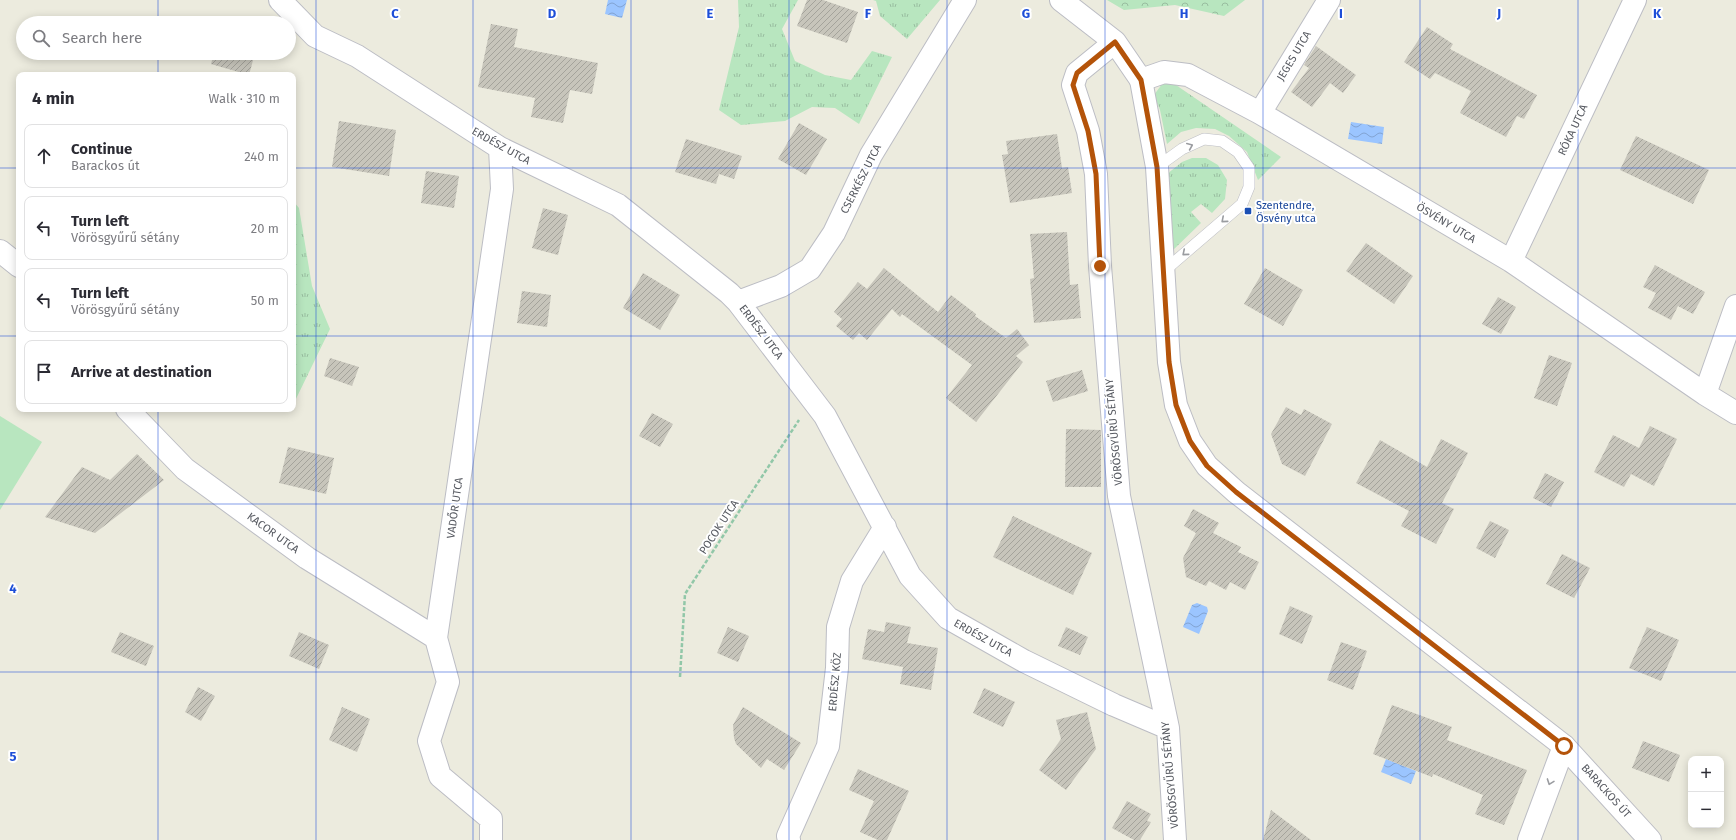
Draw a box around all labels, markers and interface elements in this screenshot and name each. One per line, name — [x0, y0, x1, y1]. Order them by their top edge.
text: C — [391, 6, 399, 21]
text: D — [548, 6, 557, 21]
text: E — [707, 6, 714, 21]
text: F — [865, 6, 872, 21]
text: G — [1022, 6, 1030, 21]
text: H — [1180, 6, 1188, 21]
text: I — [1339, 6, 1343, 21]
text: J — [1496, 6, 1501, 21]
text: K — [1653, 6, 1662, 21]
search box — [16, 16, 296, 60]
icon: search — [30, 27, 52, 49]
street label: JEGES UTCA — [1274, 28, 1314, 83]
text: Search here — [62, 29, 142, 47]
text: 4 min — [32, 88, 75, 109]
text: Walk · 310 m — [209, 91, 280, 106]
street label: RÓKA UTCA — [1555, 101, 1591, 158]
street label: ERDÉSZ UTCA — [469, 124, 534, 168]
text: Continue — [71, 140, 132, 158]
street label: CSERKÉSZ UTCA — [837, 141, 884, 216]
one-way arrow — [1186, 142, 1193, 150]
icon: ahead — [33, 145, 55, 167]
text: 240 m — [244, 149, 279, 164]
text: Barackos út — [71, 158, 140, 173]
place label: Szentendre, Ösvény utca — [1256, 199, 1316, 225]
street label: ÖSVÉNY UTCA — [1414, 199, 1479, 246]
marker: Szentendre, Ösvény utca — [1243, 206, 1253, 216]
text: Turn left — [71, 212, 129, 230]
one-way arrow — [1222, 215, 1229, 222]
icon: left — [33, 217, 55, 239]
text: 20 m — [251, 221, 279, 236]
text: Vörösgyűrű sétány — [71, 230, 179, 245]
one-way arrow — [1182, 248, 1190, 255]
route end — [1091, 257, 1109, 275]
text: Turn left — [71, 284, 129, 302]
icon: left — [33, 289, 55, 311]
text: 50 m — [251, 293, 279, 308]
text: Vörösgyűrű sétány — [71, 302, 179, 317]
street label: ERDÉSZ UTCA — [736, 302, 787, 362]
icon: arrive — [33, 361, 55, 383]
text: Arrive at destination — [71, 363, 212, 381]
street label: VÖRÖSGYŰRŰ SÉTÁNY — [1102, 378, 1125, 486]
street label: VADŐR UTCA — [443, 476, 466, 539]
street label: POCOK UTCA — [697, 497, 742, 557]
street label: KACOR UTCA — [245, 510, 302, 557]
text: 4 — [9, 581, 17, 596]
street label: ERDÉSZ UTCA — [951, 616, 1016, 660]
street label: ERDÉSZ KÖZ — [825, 652, 844, 712]
street label: VÖRÖSGYŰRŰ SÉTÁNY — [1158, 721, 1181, 829]
route start — [1555, 737, 1573, 755]
text: 5 — [10, 749, 17, 764]
map controls — [1688, 756, 1724, 828]
button: + — [1688, 756, 1724, 792]
street label: BARACKOS ÚT — [1578, 761, 1634, 821]
one-way arrow — [1547, 779, 1555, 786]
button: − — [1688, 792, 1724, 828]

